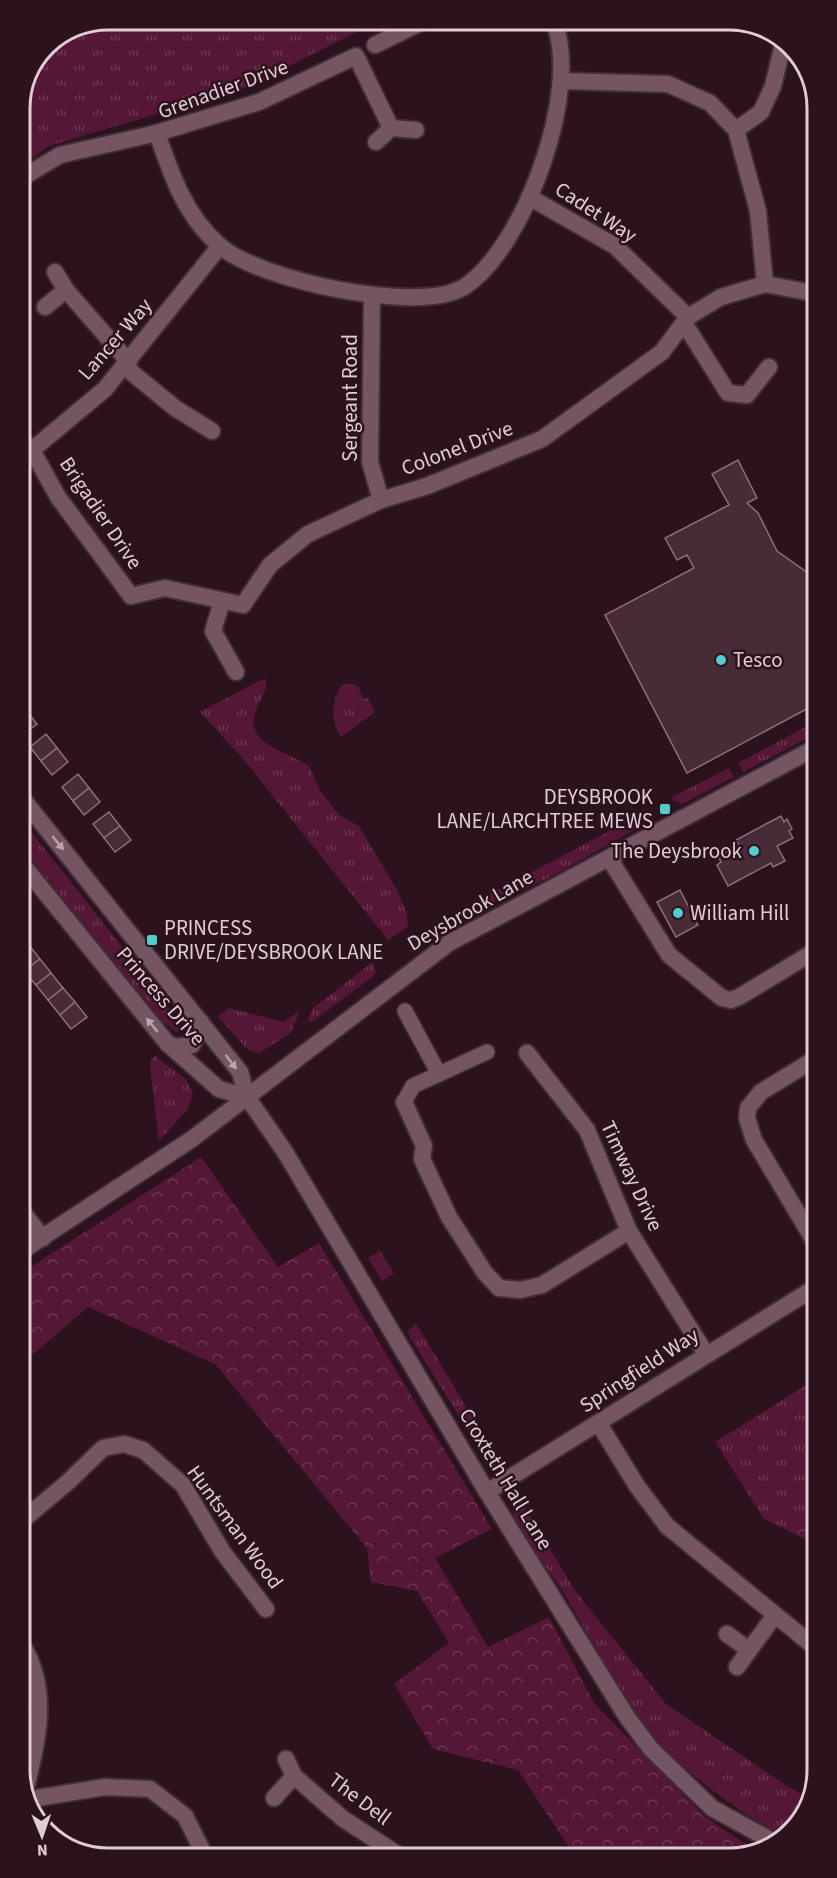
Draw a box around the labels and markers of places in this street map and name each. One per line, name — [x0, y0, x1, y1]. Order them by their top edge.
place label: Tesco — [733, 645, 783, 675]
marker: Tesco — [714, 653, 728, 667]
place label: DEYSBROOK LANE/LARCHTREE MEWS — [437, 782, 654, 836]
marker: DEYSBROOK LANE/LARCHTREE MEWS — [658, 802, 672, 816]
place label: The Deysbrook — [611, 836, 743, 866]
marker: The Deysbrook — [747, 844, 761, 858]
place label: William Hill — [690, 898, 789, 928]
marker: William Hill — [671, 906, 685, 920]
place label: PRINCESS DRIVE/DEYSBROOK LANE — [164, 913, 383, 967]
marker: PRINCESS DRIVE/DEYSBROOK LANE — [145, 933, 159, 947]

